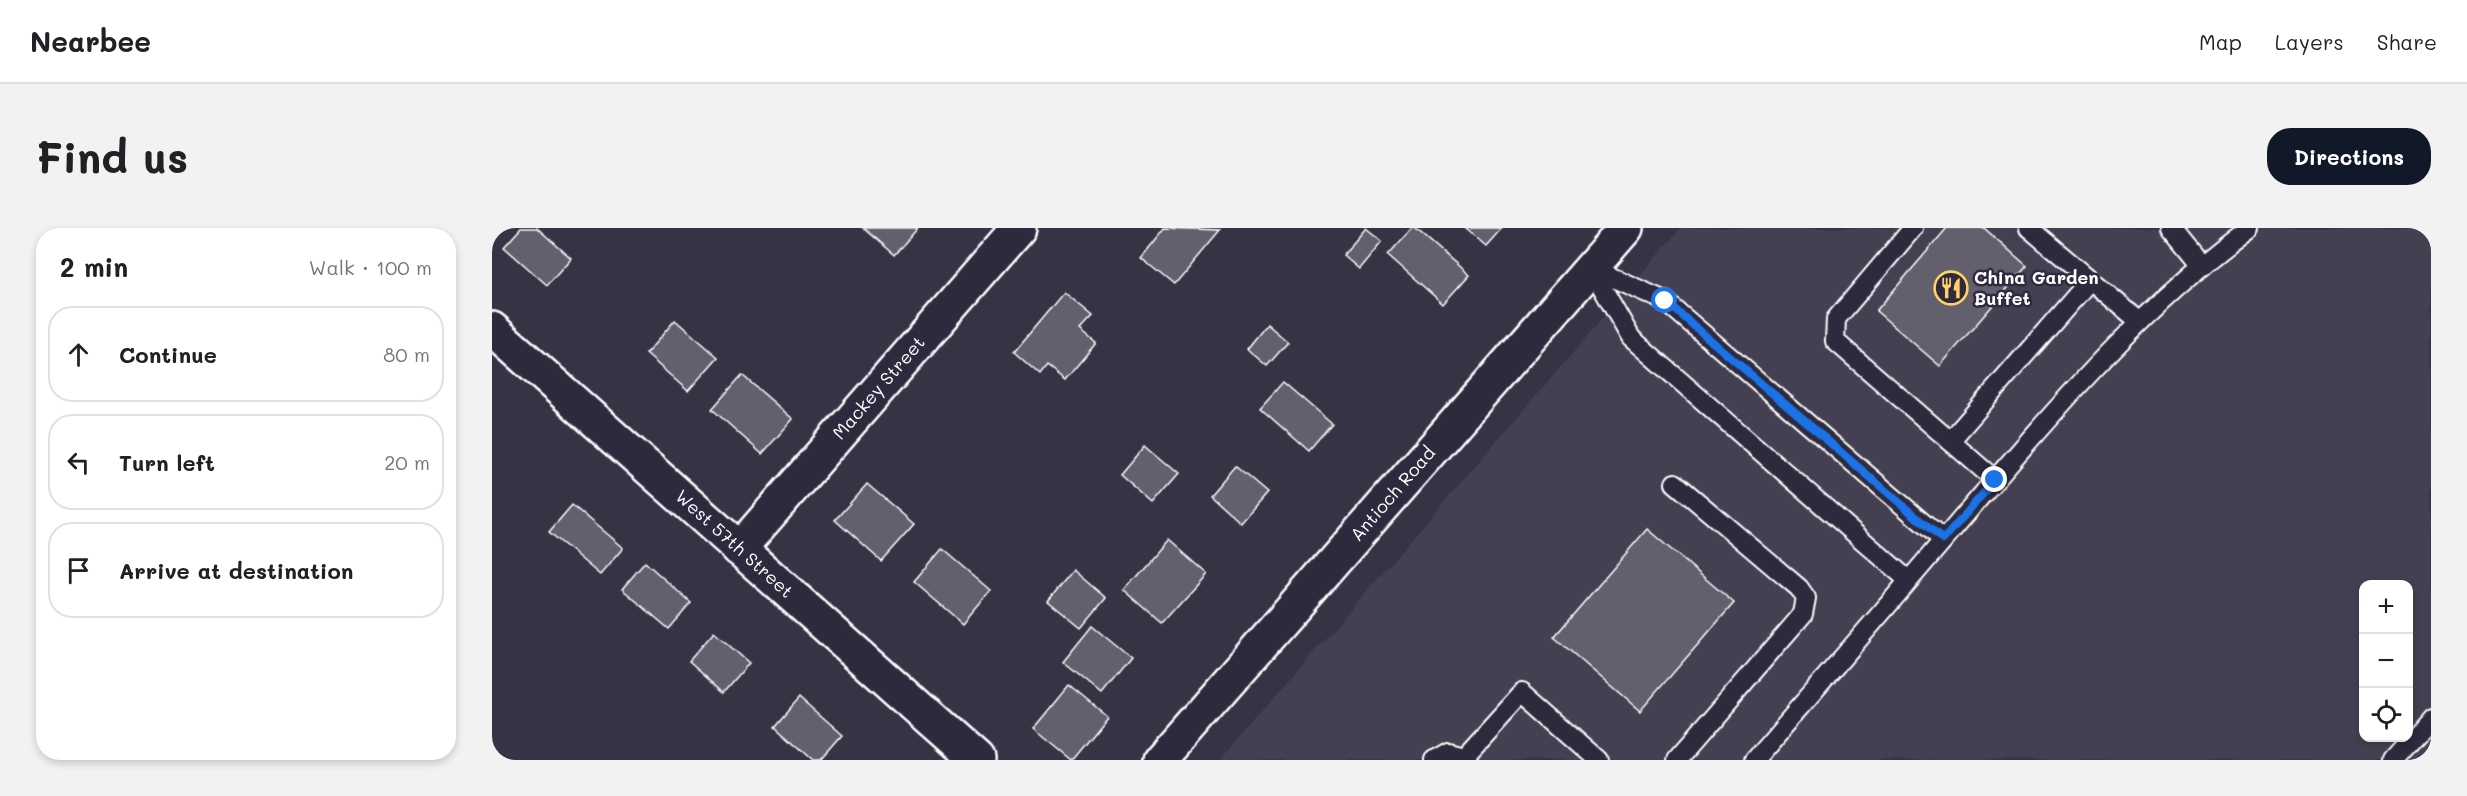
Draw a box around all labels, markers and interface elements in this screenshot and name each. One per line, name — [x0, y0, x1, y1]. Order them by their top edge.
text: Nearbee — [30, 23, 151, 59]
text: Map — [2199, 28, 2242, 55]
text: Layers — [2275, 28, 2344, 55]
text: Share — [2377, 28, 2437, 55]
button: Directions — [2267, 128, 2431, 185]
text: Find us — [36, 129, 188, 184]
text: 2 min — [60, 250, 128, 284]
text: Walk · 100 m — [309, 254, 432, 280]
place label: China Garden Buffet — [1974, 265, 2099, 310]
restaurant icon: China Garden Buffet — [1933, 270, 1969, 306]
route start — [1651, 287, 1677, 313]
street label: Mackey Street — [827, 331, 930, 444]
icon: ahead — [62, 338, 95, 371]
text: Continue — [119, 340, 217, 369]
text: 80 m — [383, 341, 430, 367]
street label: Antioch Road — [1345, 441, 1440, 546]
icon: left — [62, 446, 95, 479]
text: Turn left — [119, 448, 215, 477]
text: 20 m — [384, 449, 430, 475]
route end — [1981, 466, 2007, 492]
street label: West 57th Street — [671, 484, 799, 603]
icon: arrive — [62, 554, 95, 587]
text: Arrive at destination — [119, 556, 354, 585]
map controls — [2359, 580, 2413, 742]
button: + — [2359, 580, 2413, 634]
button: − — [2359, 634, 2413, 688]
button: locate — [2359, 688, 2413, 742]

